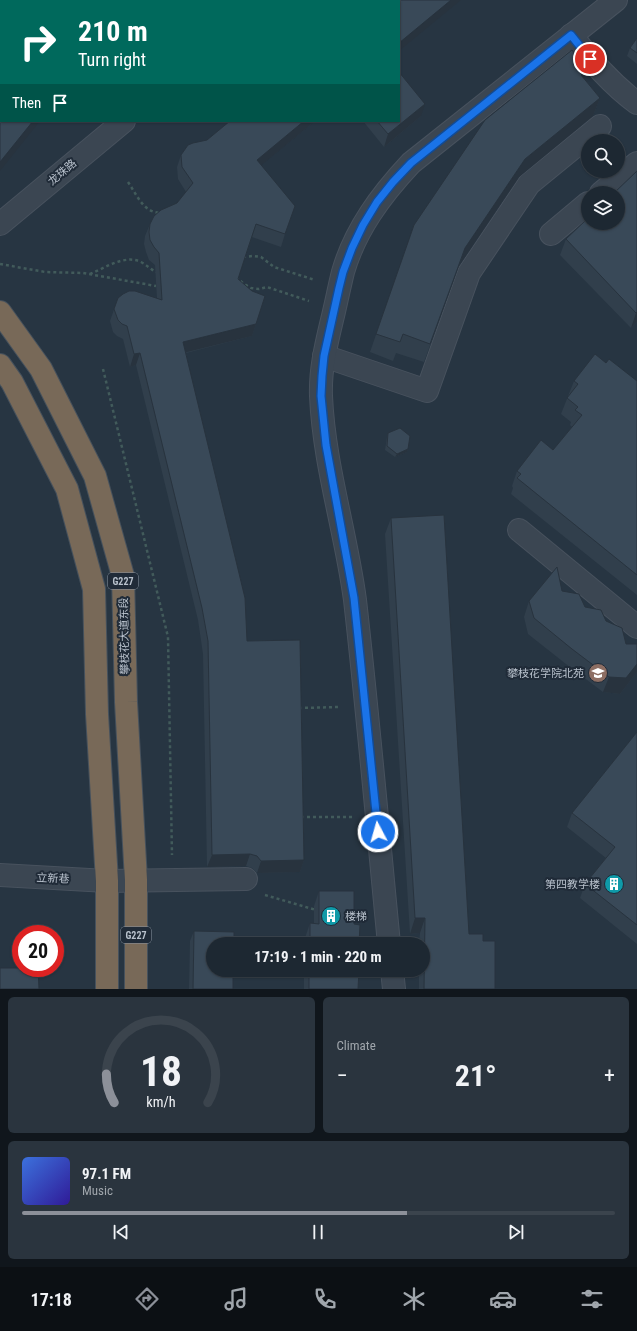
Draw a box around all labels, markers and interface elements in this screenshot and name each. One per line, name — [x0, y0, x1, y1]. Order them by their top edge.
text: 210 m — [78, 15, 148, 48]
icon: right — [12, 16, 64, 68]
pin — [573, 42, 607, 76]
icon: arrive — [579, 48, 601, 70]
text: Turn right — [78, 49, 146, 70]
icon: arrive — [49, 92, 71, 114]
text: Then — [12, 94, 41, 112]
map controls — [581, 134, 625, 230]
button: search — [581, 134, 625, 178]
street label: 龙珠路 — [46, 157, 79, 188]
button: layers — [581, 186, 625, 230]
road number: G227 — [108, 573, 138, 589]
street label: 攀枝花大道东段 — [117, 597, 132, 675]
school or university icon: 攀枝花学院北苑 — [587, 662, 609, 684]
place label: 攀枝花学院北苑 — [507, 667, 584, 680]
position arrow — [357, 811, 399, 853]
street label: 立新巷 — [36, 871, 70, 886]
building icon: 第四教学楼 — [603, 873, 625, 895]
place label: 第四教学楼 — [545, 878, 600, 891]
building icon: 楼梯 — [320, 905, 342, 927]
place label: 楼梯 — [345, 910, 367, 923]
speed limit sign: 20 — [12, 925, 64, 977]
road number: G227 — [121, 927, 151, 943]
text: 17:19 · 1 min · 220 m — [254, 948, 382, 966]
text: Climate — [337, 1038, 376, 1053]
text: 18 — [140, 1047, 182, 1096]
text: 21° — [455, 1058, 497, 1093]
text: − — [337, 1063, 348, 1088]
text: + — [604, 1063, 615, 1088]
text: km/h — [147, 1094, 176, 1110]
text: 97.1 FM — [82, 1165, 131, 1183]
text: Music — [82, 1183, 113, 1198]
icon: previous — [110, 1221, 132, 1243]
icon: pause — [307, 1221, 329, 1243]
icon: next — [505, 1221, 527, 1243]
icon: directions — [133, 1285, 161, 1313]
icon: music — [222, 1285, 250, 1313]
icon: phone — [311, 1285, 339, 1313]
icon: climate — [400, 1285, 428, 1313]
icon: car — [489, 1285, 517, 1313]
icon: filters — [578, 1285, 606, 1313]
text: 17:18 — [31, 1289, 72, 1310]

